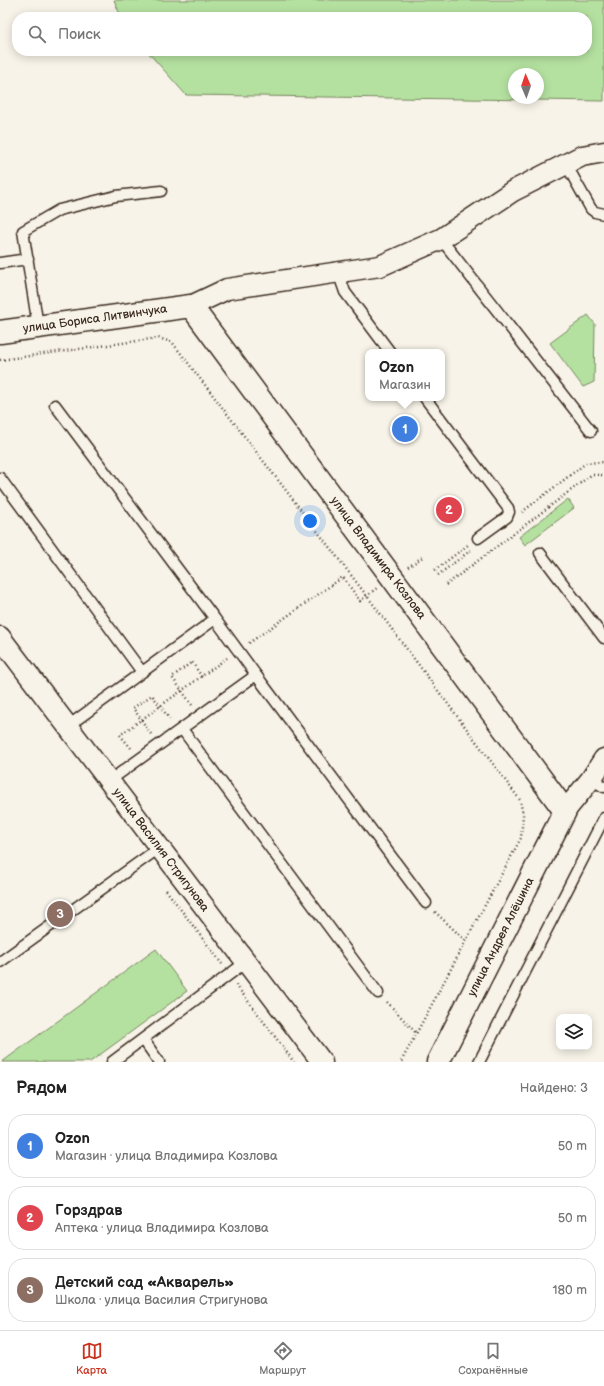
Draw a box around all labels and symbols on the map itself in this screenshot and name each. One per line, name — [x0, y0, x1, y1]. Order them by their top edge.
north arrow — [508, 68, 544, 104]
street label: улица Бориса Литвинчука — [22, 301, 168, 337]
pin: 1 — [392, 414, 418, 444]
street label: улица Владимира Козлова — [327, 494, 429, 622]
pin: 2 — [436, 495, 462, 525]
your location — [300, 511, 320, 531]
street label: улица Василия Стригунова — [110, 785, 212, 915]
street label: улица Андрея Алёшина — [464, 875, 538, 999]
pin: 3 — [47, 899, 73, 929]

